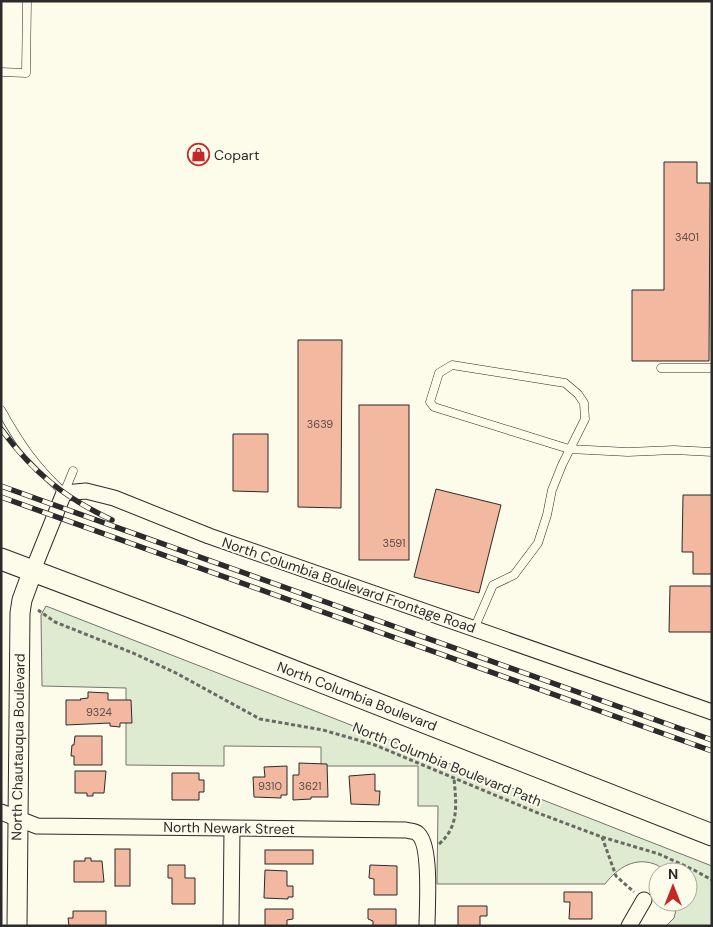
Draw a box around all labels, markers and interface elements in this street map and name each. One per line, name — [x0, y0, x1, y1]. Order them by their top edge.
shop icon: Copart — [186, 143, 210, 167]
place label: Copart — [214, 146, 259, 164]
house number: 3401 — [675, 230, 699, 244]
house number: 3639 — [307, 417, 333, 431]
street label: North Columbia Boulevard Frontage Road — [220, 533, 478, 637]
house number: 3591 — [382, 536, 406, 550]
street label: North Chautauqua Boulevard — [7, 653, 29, 841]
street label: North Columbia Boulevard — [275, 657, 439, 735]
house number: 9324 — [86, 705, 112, 719]
street label: North Columbia Boulevard Path — [350, 718, 544, 810]
house number: 9310 — [258, 779, 282, 793]
house number: 3621 — [299, 779, 321, 793]
street label: North Newark Street — [163, 818, 295, 838]
north arrow — [648, 862, 698, 912]
text: N — [668, 865, 678, 883]

